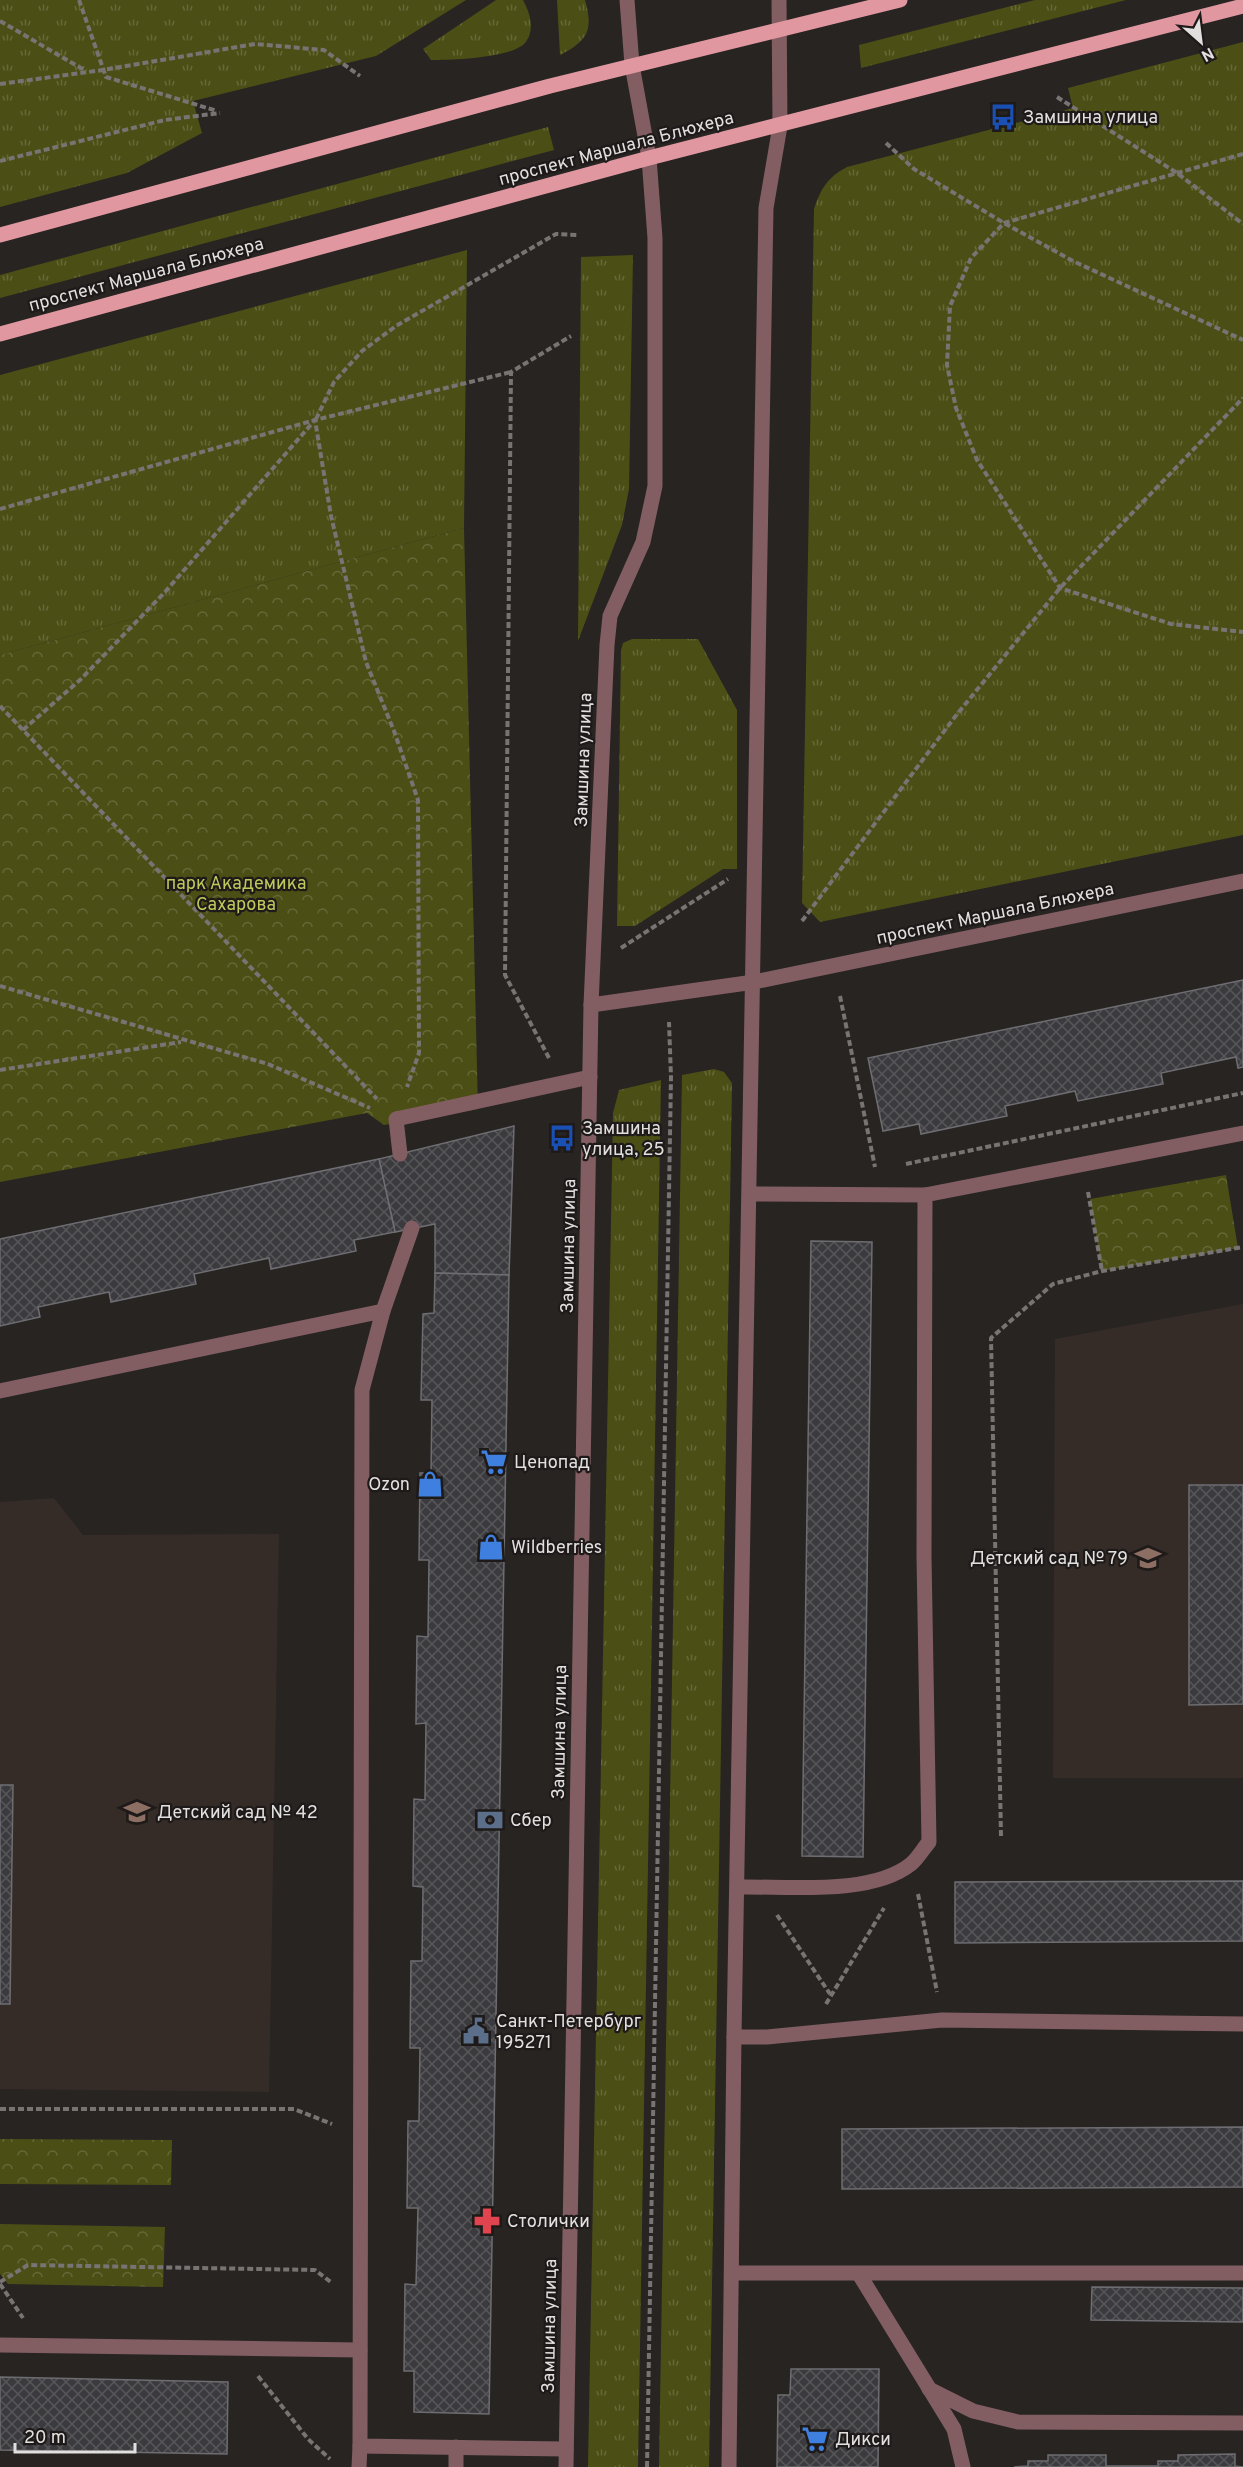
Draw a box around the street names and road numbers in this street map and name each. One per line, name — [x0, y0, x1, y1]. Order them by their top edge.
street label: проспект Маршала Блюхера — [496, 107, 736, 192]
street label: проспект Маршала Блюхера — [26, 233, 266, 318]
street label: Замшина улица — [571, 692, 598, 828]
street label: проспект Маршала Блюхера — [874, 878, 1116, 951]
street label: Замшина улица — [557, 1178, 582, 1314]
street label: Замшина улица — [548, 1664, 573, 1800]
street label: Замшина улица — [538, 2258, 563, 2394]

